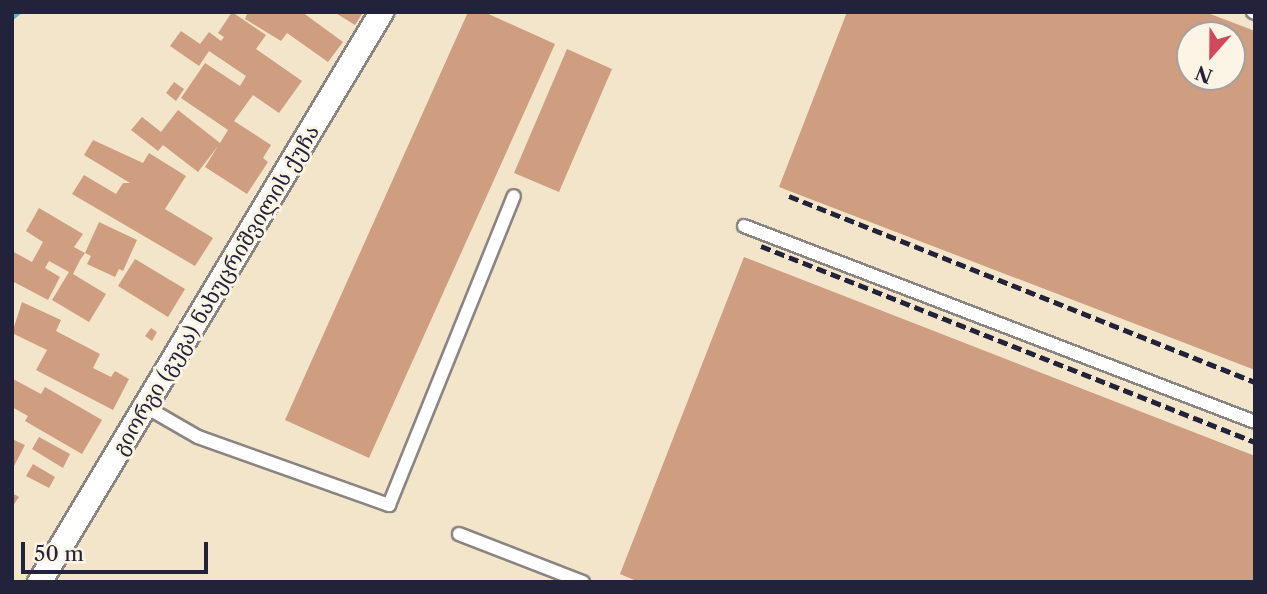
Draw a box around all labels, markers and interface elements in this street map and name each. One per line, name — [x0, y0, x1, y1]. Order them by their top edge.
north arrow — [1176, 21, 1246, 91]
text: N — [1192, 61, 1216, 88]
street label: გიორგი (გუგა) ნახუცრიშვილის ქუჩა — [107, 121, 325, 459]
scale bar — [24, 528, 212, 572]
text: 50 m — [34, 541, 84, 566]

